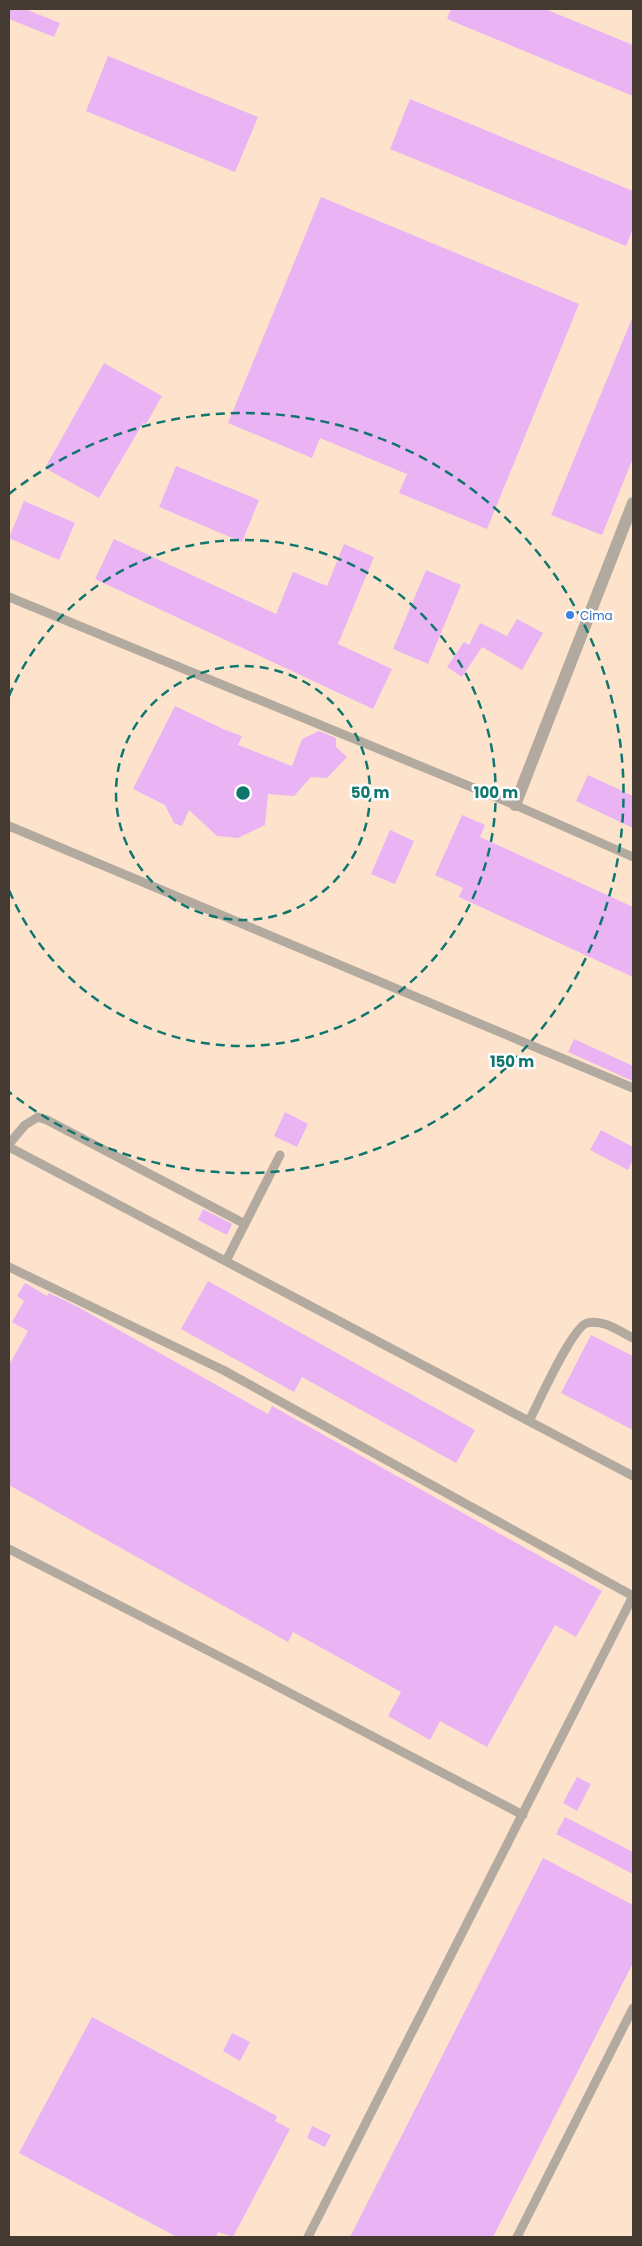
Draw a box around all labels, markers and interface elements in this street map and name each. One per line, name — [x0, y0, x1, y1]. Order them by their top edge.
place label: Cima — [580, 607, 613, 624]
marker: Cima — [564, 609, 576, 621]
text: 50 m — [351, 782, 389, 803]
text: 100 m — [474, 782, 518, 803]
centre of rings — [234, 784, 252, 802]
text: 150 m — [490, 1051, 534, 1072]

